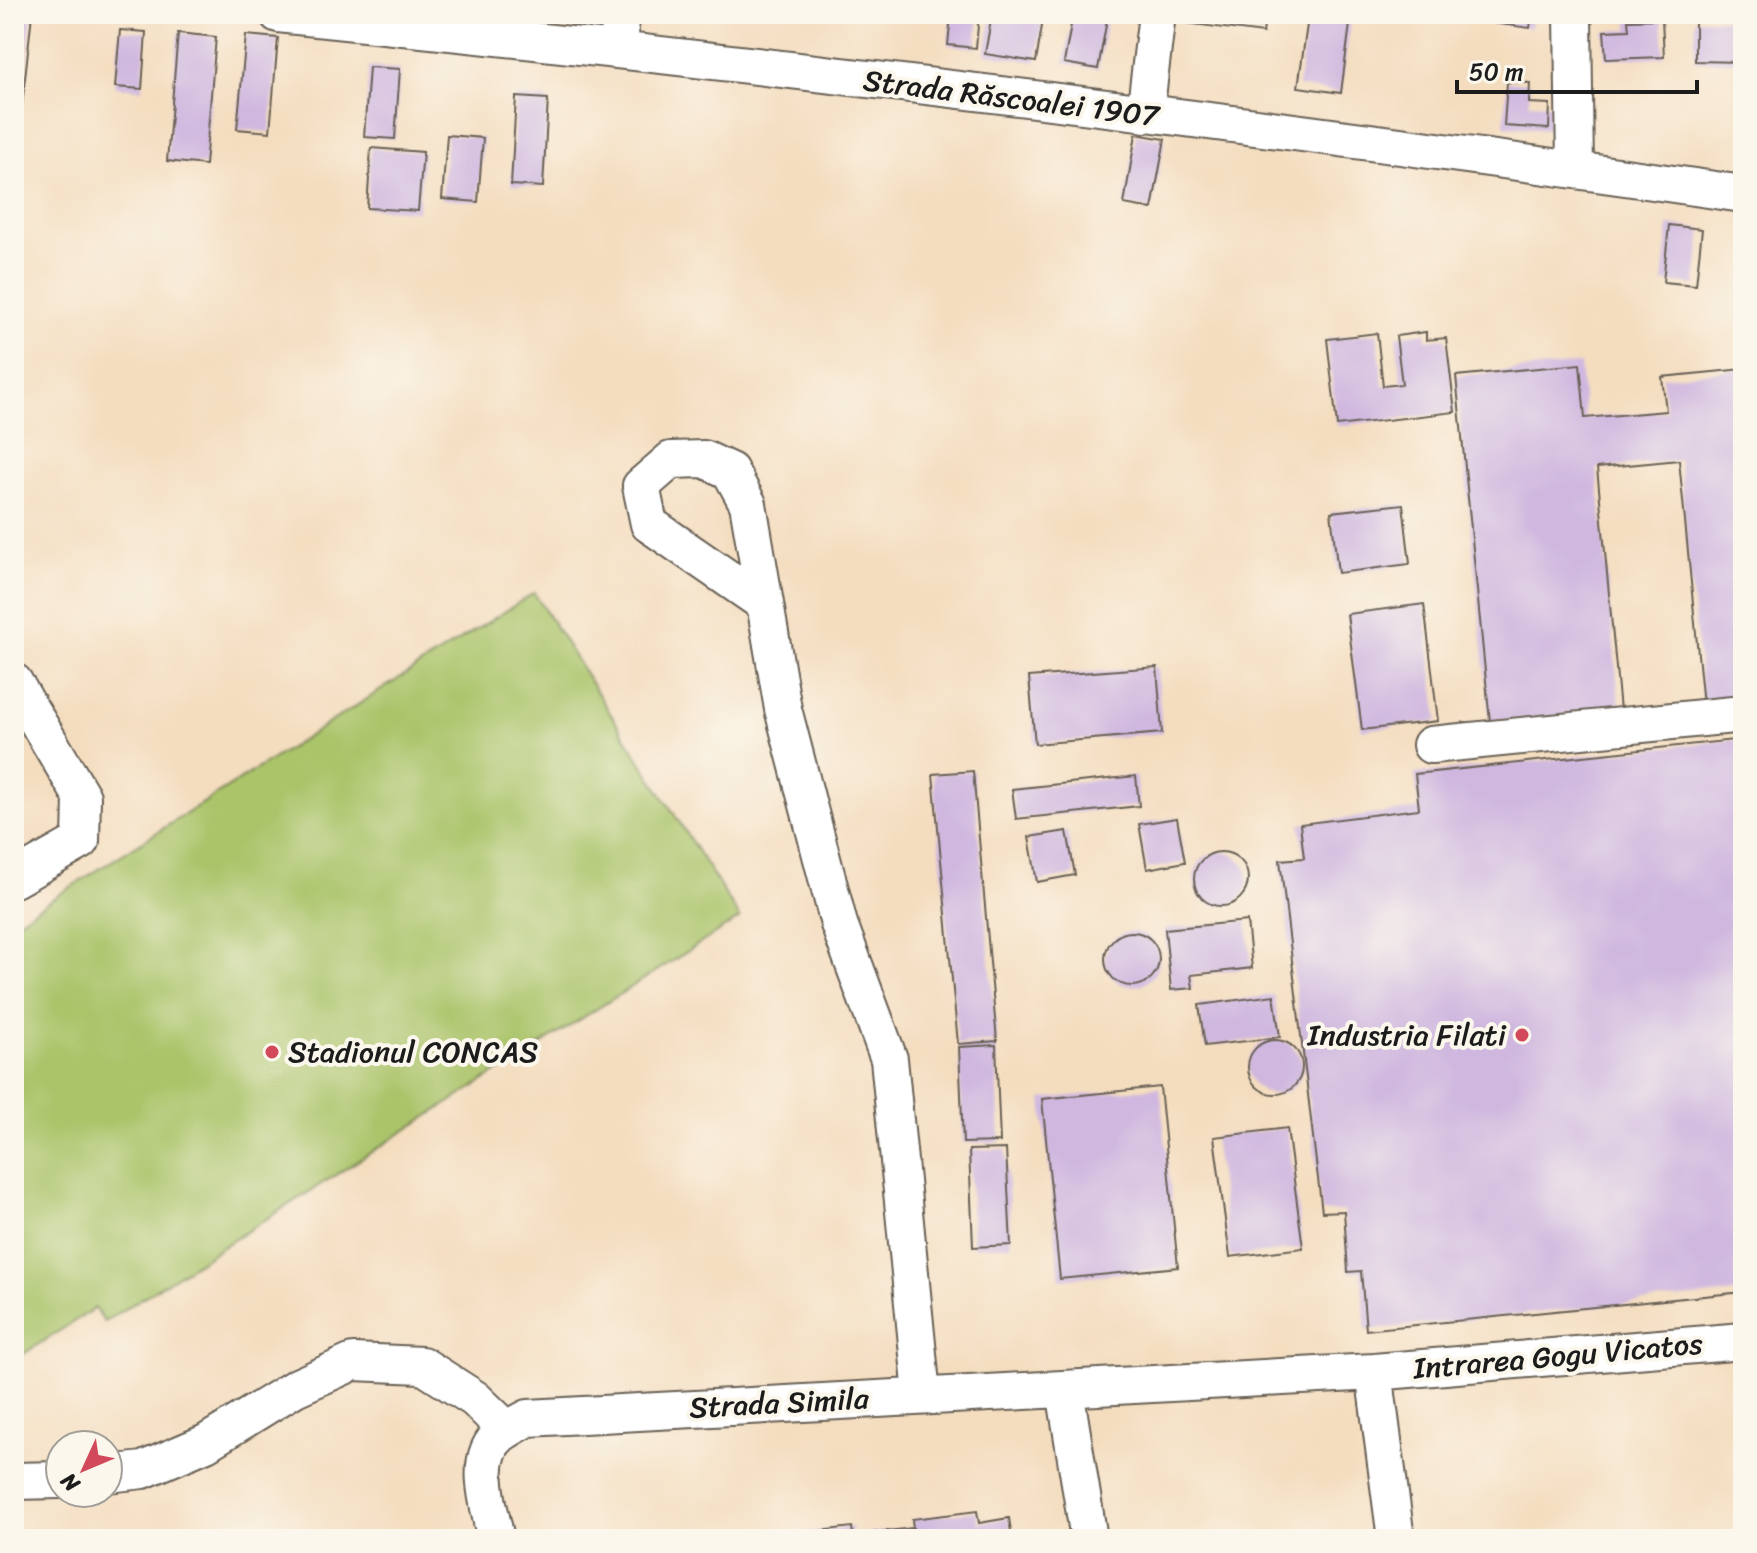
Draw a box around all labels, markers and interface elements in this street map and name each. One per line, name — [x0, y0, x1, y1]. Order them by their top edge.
scale bar — [1457, 44, 1697, 94]
text: 50 m — [1469, 51, 1524, 93]
street label: Strada Răscoalei 1907 — [860, 53, 1164, 143]
place label: Industria Filati — [1307, 1008, 1507, 1062]
place label: Stadionul CONCAS — [288, 1025, 538, 1079]
marker: Industria Filati — [1513, 1026, 1531, 1044]
marker: Stadionul CONCAS — [263, 1043, 281, 1061]
street label: Intrarea Gogu Vicatos — [1410, 1316, 1705, 1396]
street label: Strada Simila — [688, 1371, 871, 1435]
north arrow — [44, 1429, 124, 1509]
text: N — [50, 1463, 90, 1502]

